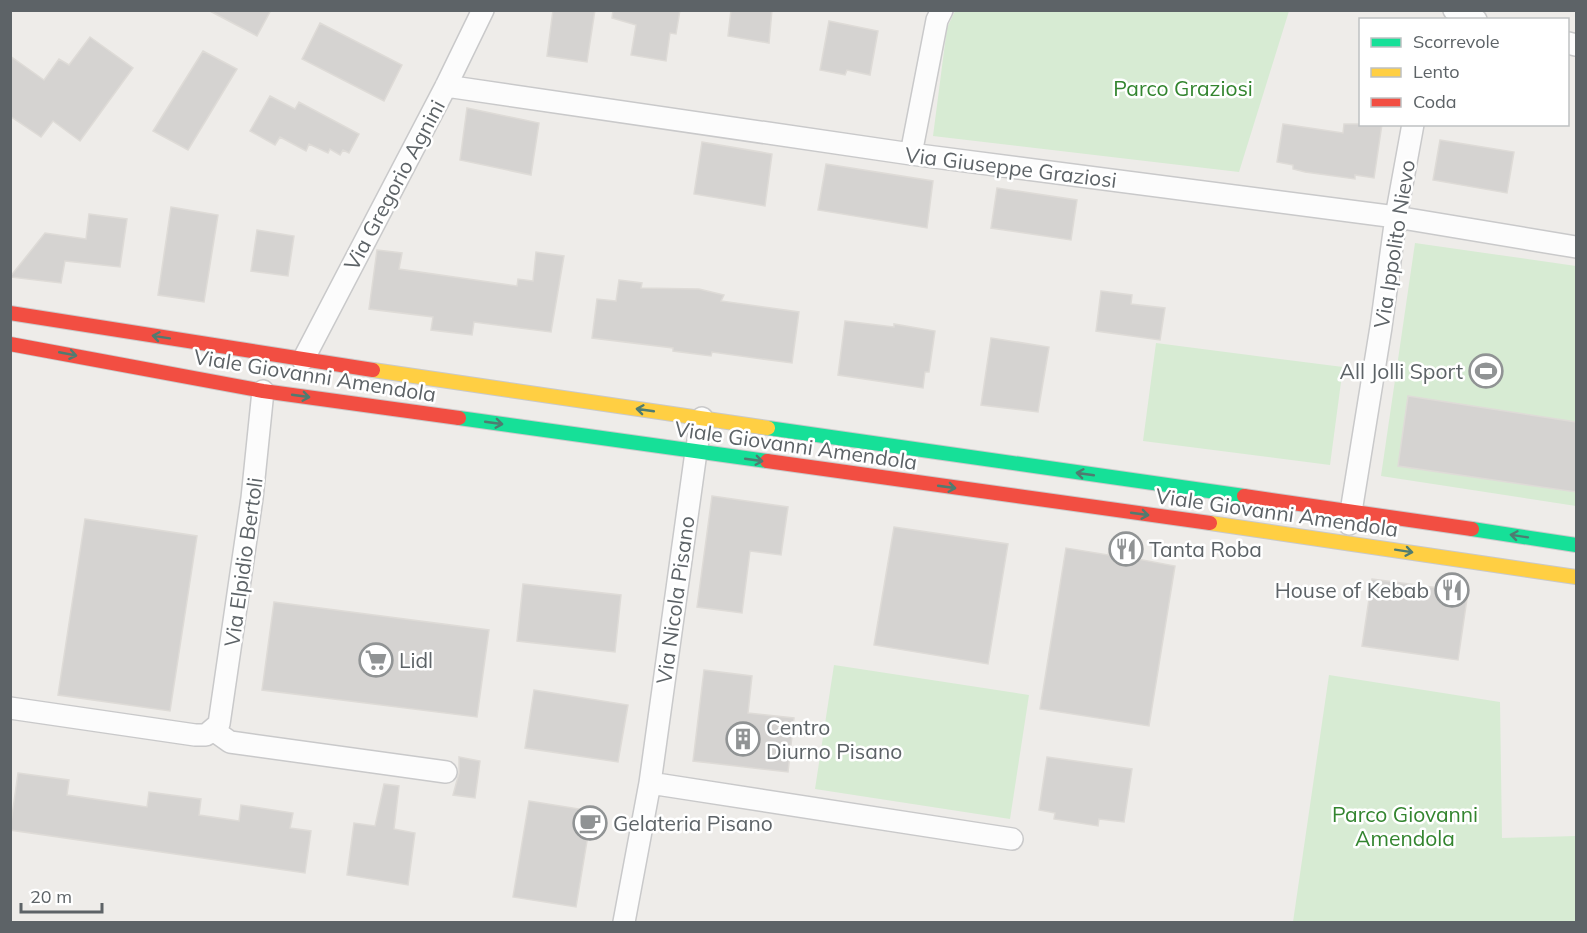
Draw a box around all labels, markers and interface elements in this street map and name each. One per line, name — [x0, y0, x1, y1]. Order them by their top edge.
legend — [1359, 18, 1569, 126]
text: Scorrevole — [1413, 30, 1500, 53]
text: Lento — [1413, 60, 1460, 83]
park label: Parco Graziosi — [1113, 75, 1253, 101]
text: Coda — [1413, 90, 1457, 113]
street label: Via Gregorio Agnini — [338, 95, 450, 275]
street label: Via Giuseppe Graziosi — [904, 141, 1118, 193]
street label: Via Ippolito Nievo — [1368, 158, 1420, 330]
one-way arrow — [152, 331, 171, 342]
street label: Viale Giovanni Amendola — [192, 343, 438, 407]
one-way arrow — [58, 349, 77, 360]
sports icon: All Jolli Sport — [1468, 353, 1504, 389]
place label: All Jolli Sport — [1340, 358, 1463, 384]
one-way arrow — [291, 391, 311, 402]
one-way arrow — [635, 404, 655, 415]
street label: Viale Giovanni Amendola — [673, 415, 919, 475]
one-way arrow — [484, 418, 504, 429]
one-way arrow — [744, 454, 763, 465]
one-way arrow — [1075, 468, 1095, 479]
street label: Via Elpidio Bertoli — [218, 476, 268, 648]
one-way arrow — [937, 481, 957, 492]
street label: Viale Giovanni Amendola — [1154, 482, 1400, 542]
one-way arrow — [1130, 508, 1150, 519]
street label: Via Nicola Pisano — [650, 514, 700, 686]
restaurant icon: Tanta Roba — [1108, 531, 1144, 567]
one-way arrow — [1509, 531, 1529, 542]
place label: Tanta Roba — [1149, 536, 1262, 562]
one-way arrow — [1393, 545, 1413, 556]
restaurant icon: House of Kebab — [1434, 572, 1470, 608]
place label: House of Kebab — [1275, 577, 1429, 603]
supermarket icon: Lidl — [358, 642, 394, 678]
place label: Lidl — [399, 647, 433, 673]
place label: Centro Diurno Pisano — [766, 714, 902, 764]
building icon: Centro Diurno Pisano — [725, 721, 761, 757]
park label: Parco Giovanni Amendola — [1332, 801, 1478, 851]
cafe icon: Gelateria Pisano — [572, 805, 608, 841]
place label: Gelateria Pisano — [613, 810, 773, 836]
scale bar — [21, 876, 102, 914]
text: 20 m — [30, 885, 72, 908]

